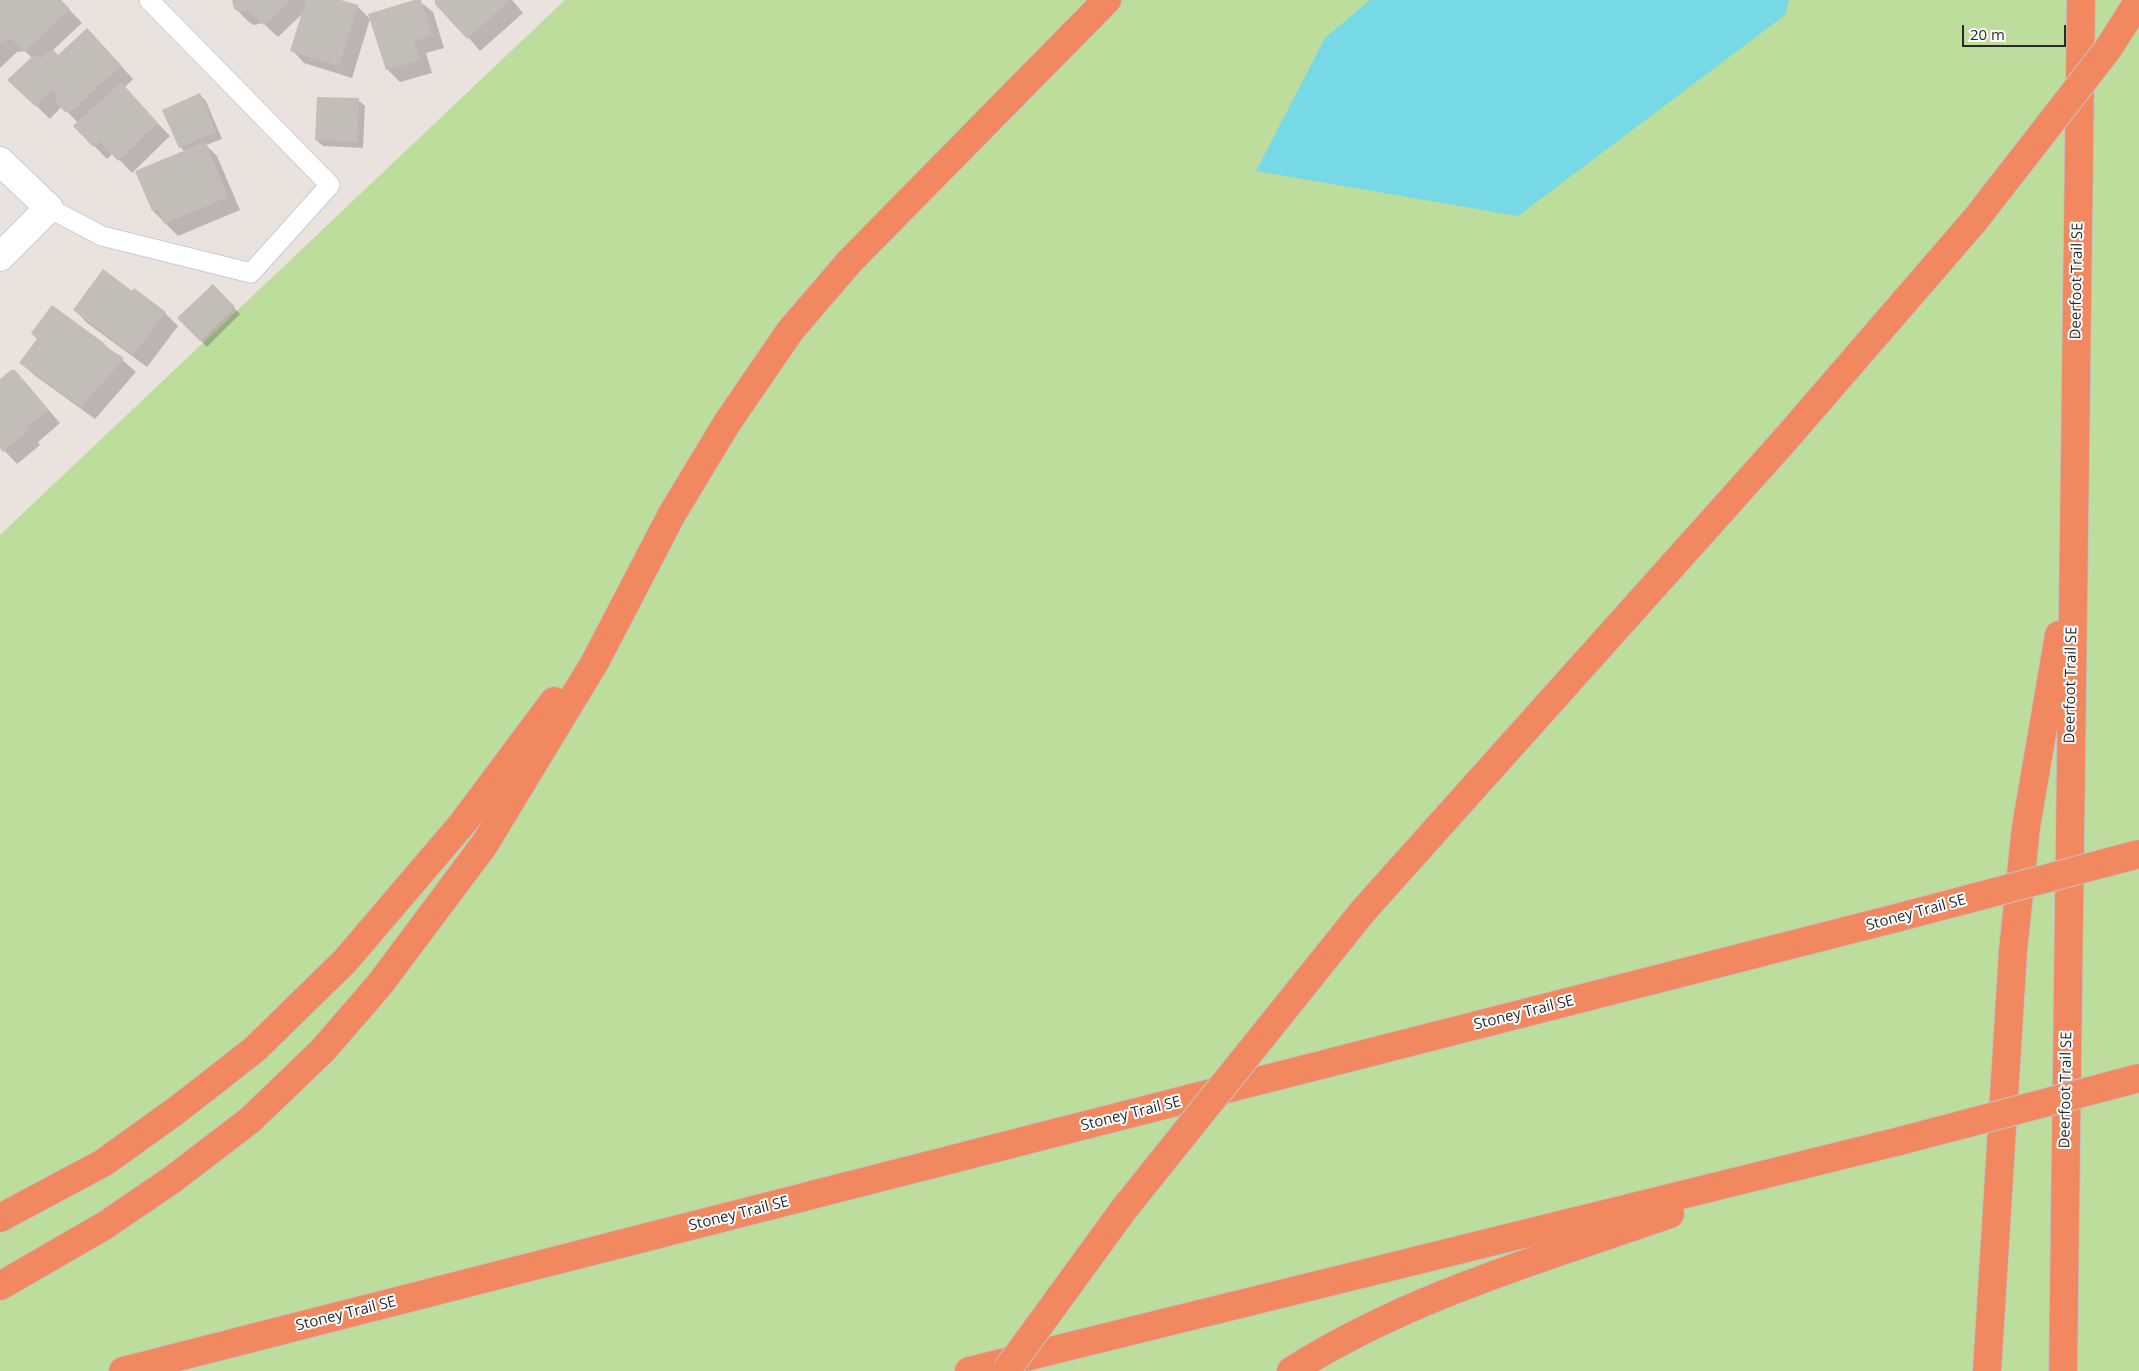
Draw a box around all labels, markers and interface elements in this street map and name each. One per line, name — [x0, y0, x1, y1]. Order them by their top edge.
scale bar — [1964, 15, 2068, 47]
text: 20 m — [1970, 24, 2005, 44]
street label: Deerfoot Trail SE — [2067, 222, 2087, 340]
street label: Deerfoot Trail SE — [2061, 626, 2081, 744]
street label: Stoney Trail SE — [1864, 891, 1968, 935]
street label: Stoney Trail SE — [1472, 992, 1576, 1034]
street label: Deerfoot Trail SE — [2056, 1031, 2076, 1149]
street label: Stoney Trail SE — [1079, 1093, 1183, 1135]
street label: Stoney Trail SE — [687, 1193, 791, 1235]
street label: Stoney Trail SE — [294, 1293, 398, 1335]

